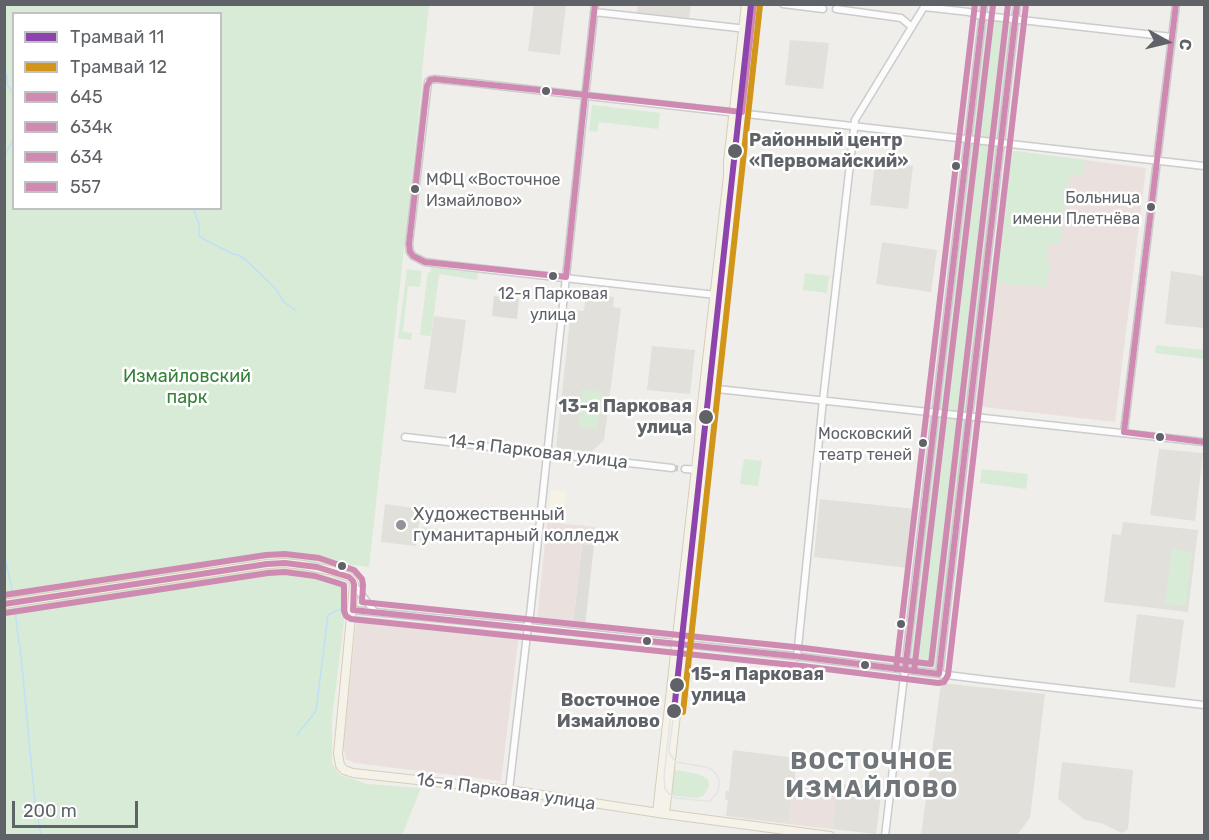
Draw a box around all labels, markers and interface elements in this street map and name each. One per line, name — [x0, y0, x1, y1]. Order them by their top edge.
legend — [12, 12, 222, 210]
north arrow — [1137, 12, 1197, 72]
text: Трамвай 11 — [70, 26, 164, 48]
text: С — [1175, 38, 1196, 51]
text: Трамвай 12 — [70, 56, 167, 78]
unlabelled marker — [540, 85, 552, 97]
text: 645 — [70, 86, 103, 108]
text: 634к — [70, 116, 113, 138]
place label: Районный центр «Первомайский» — [749, 130, 908, 172]
marker: Районный центр «Первомайский» — [726, 142, 744, 160]
text: 634 — [70, 146, 103, 168]
unlabelled marker — [950, 160, 962, 172]
place label: МФЦ «Восточное Измайлово» — [426, 170, 561, 208]
text: 557 — [70, 176, 101, 198]
marker: МФЦ «Восточное Измайлово» — [409, 183, 421, 195]
place label: Больница имени Плетнёва — [1013, 188, 1140, 226]
marker: Больница имени Плетнёва — [1145, 201, 1157, 213]
marker: 12-я Парковая улица — [547, 270, 559, 282]
place label: 12-я Парковая улица — [498, 284, 608, 322]
park label: Измайловский парк — [123, 366, 251, 409]
place label: 13-я Парковая улица — [559, 396, 692, 438]
marker: 13-я Парковая улица — [697, 408, 715, 426]
place label: Московский театр теней — [818, 424, 912, 462]
street label: 14-я Парковая улица — [447, 430, 629, 474]
unlabelled marker — [1154, 431, 1166, 443]
marker: Московский театр теней — [917, 437, 929, 449]
place label: Художественный гуманитарный колледж — [413, 504, 619, 546]
marker: Художественный гуманитарный колледж — [394, 518, 408, 532]
unlabelled marker — [336, 560, 348, 572]
unlabelled marker — [895, 618, 907, 630]
unlabelled marker — [641, 635, 653, 647]
unlabelled marker — [859, 659, 871, 671]
place label: 15-я Парковая улица — [691, 664, 824, 706]
marker: 15-я Парковая улица — [668, 676, 686, 694]
place label: Восточное Измайлово — [557, 690, 660, 732]
marker: Восточное Измайлово — [665, 702, 683, 720]
district label: ВОСТОЧНОЕ ИЗМАЙЛОВО — [785, 748, 959, 804]
street label: 16-я Парковая улица — [415, 769, 597, 815]
scale bar — [15, 789, 141, 827]
text: 200 m — [23, 800, 77, 822]

